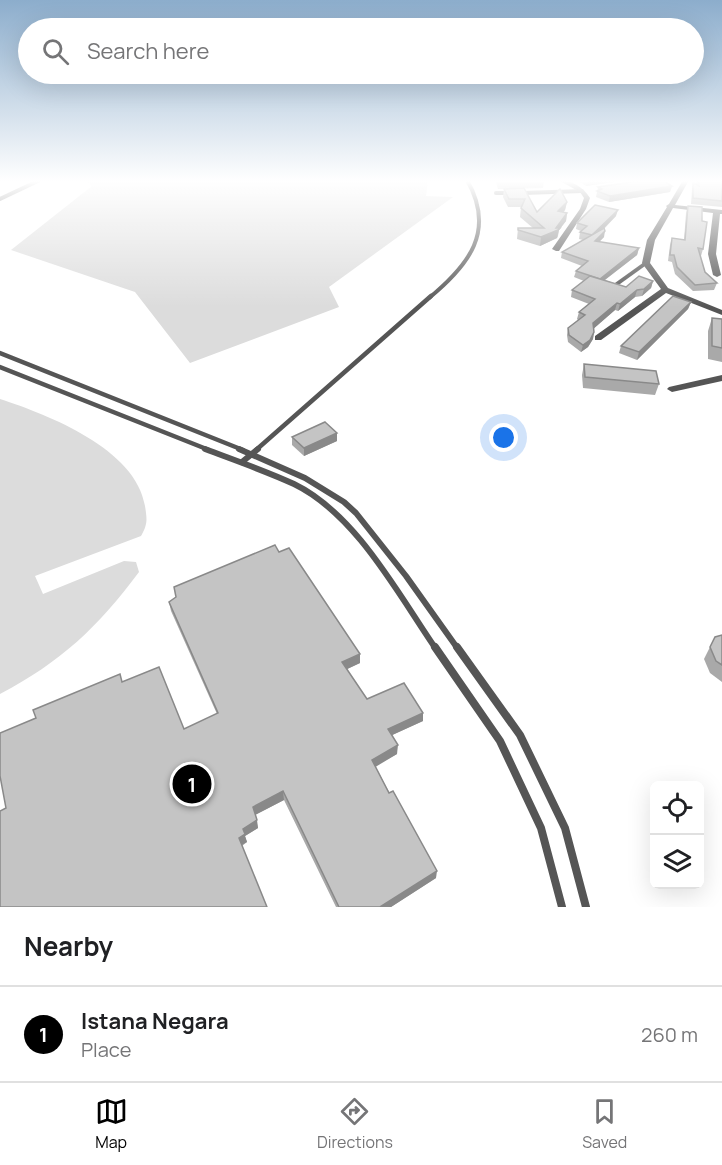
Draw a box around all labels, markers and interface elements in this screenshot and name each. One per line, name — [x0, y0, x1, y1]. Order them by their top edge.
search box — [18, 18, 704, 84]
icon: search — [39, 35, 72, 68]
text: Search here — [87, 36, 209, 66]
your location — [489, 423, 518, 452]
pin: 1 — [172, 762, 212, 806]
map controls — [650, 781, 704, 889]
button: locate — [650, 781, 704, 835]
button: layers — [650, 835, 704, 889]
text: Nearby — [24, 928, 113, 964]
text: Istana Negara — [81, 1006, 229, 1036]
text: 1 — [39, 1021, 48, 1048]
text: 260 m — [641, 1021, 698, 1048]
text: Place — [81, 1036, 131, 1063]
tab: Map — [95, 1095, 128, 1153]
tab: Directions — [317, 1095, 393, 1153]
tab: Saved — [582, 1095, 627, 1153]

